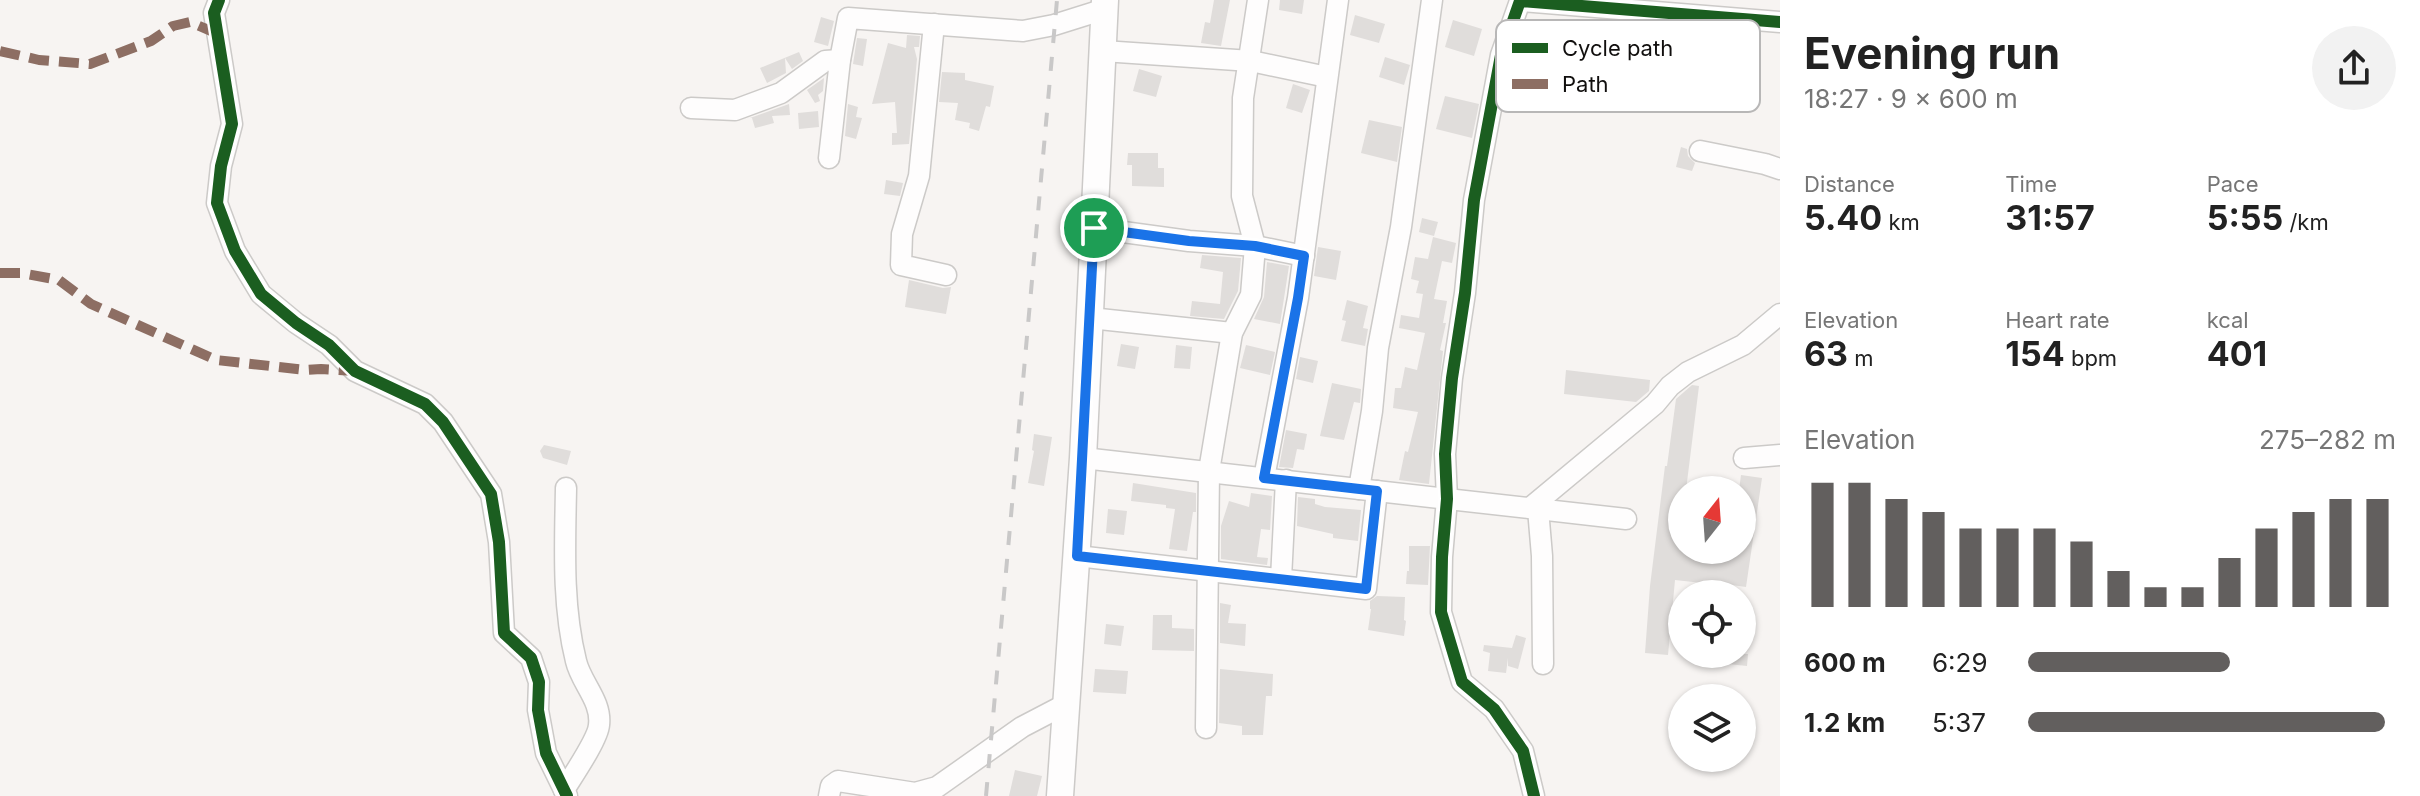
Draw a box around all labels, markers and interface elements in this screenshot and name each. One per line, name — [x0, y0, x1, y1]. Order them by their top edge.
legend — [1496, 20, 1760, 112]
text: Evening run — [1804, 26, 2060, 80]
button: share — [2312, 26, 2396, 110]
text: Cycle path — [1562, 35, 1673, 61]
text: Path — [1562, 71, 1609, 97]
text: 18:27 · 9 × 600 m — [1804, 83, 2018, 114]
text: Distance — [1804, 171, 1895, 197]
text: Time — [2005, 171, 2057, 197]
text: Pace — [2207, 171, 2258, 197]
pin — [1060, 194, 1128, 262]
text: 5.40 — [1804, 197, 1882, 238]
text: 31:57 — [2005, 197, 2095, 238]
text: 5:55 — [2207, 197, 2283, 238]
icon: arrive — [1072, 206, 1116, 250]
text: km — [1882, 209, 1920, 235]
text: /km — [2283, 209, 2329, 235]
text: Elevation — [1804, 307, 1898, 333]
text: Heart rate — [2005, 307, 2110, 333]
text: kcal — [2207, 307, 2249, 333]
text: 63 — [1804, 333, 1848, 374]
text: 154 — [2005, 333, 2065, 374]
text: 401 — [2207, 333, 2267, 374]
text: m — [1848, 345, 1874, 371]
text: bpm — [2065, 345, 2117, 371]
text: Elevation — [1804, 424, 1915, 455]
text: 275–282 m — [2259, 424, 2396, 455]
north arrow — [1668, 476, 1756, 564]
map controls — [1668, 476, 1756, 772]
button: locate — [1668, 580, 1756, 668]
text: 600 m — [1804, 647, 1886, 678]
text: 6:29 — [1932, 647, 1988, 678]
button: layers — [1668, 684, 1756, 772]
text: 1.2 km — [1804, 707, 1885, 738]
text: 5:37 — [1932, 707, 1986, 738]

